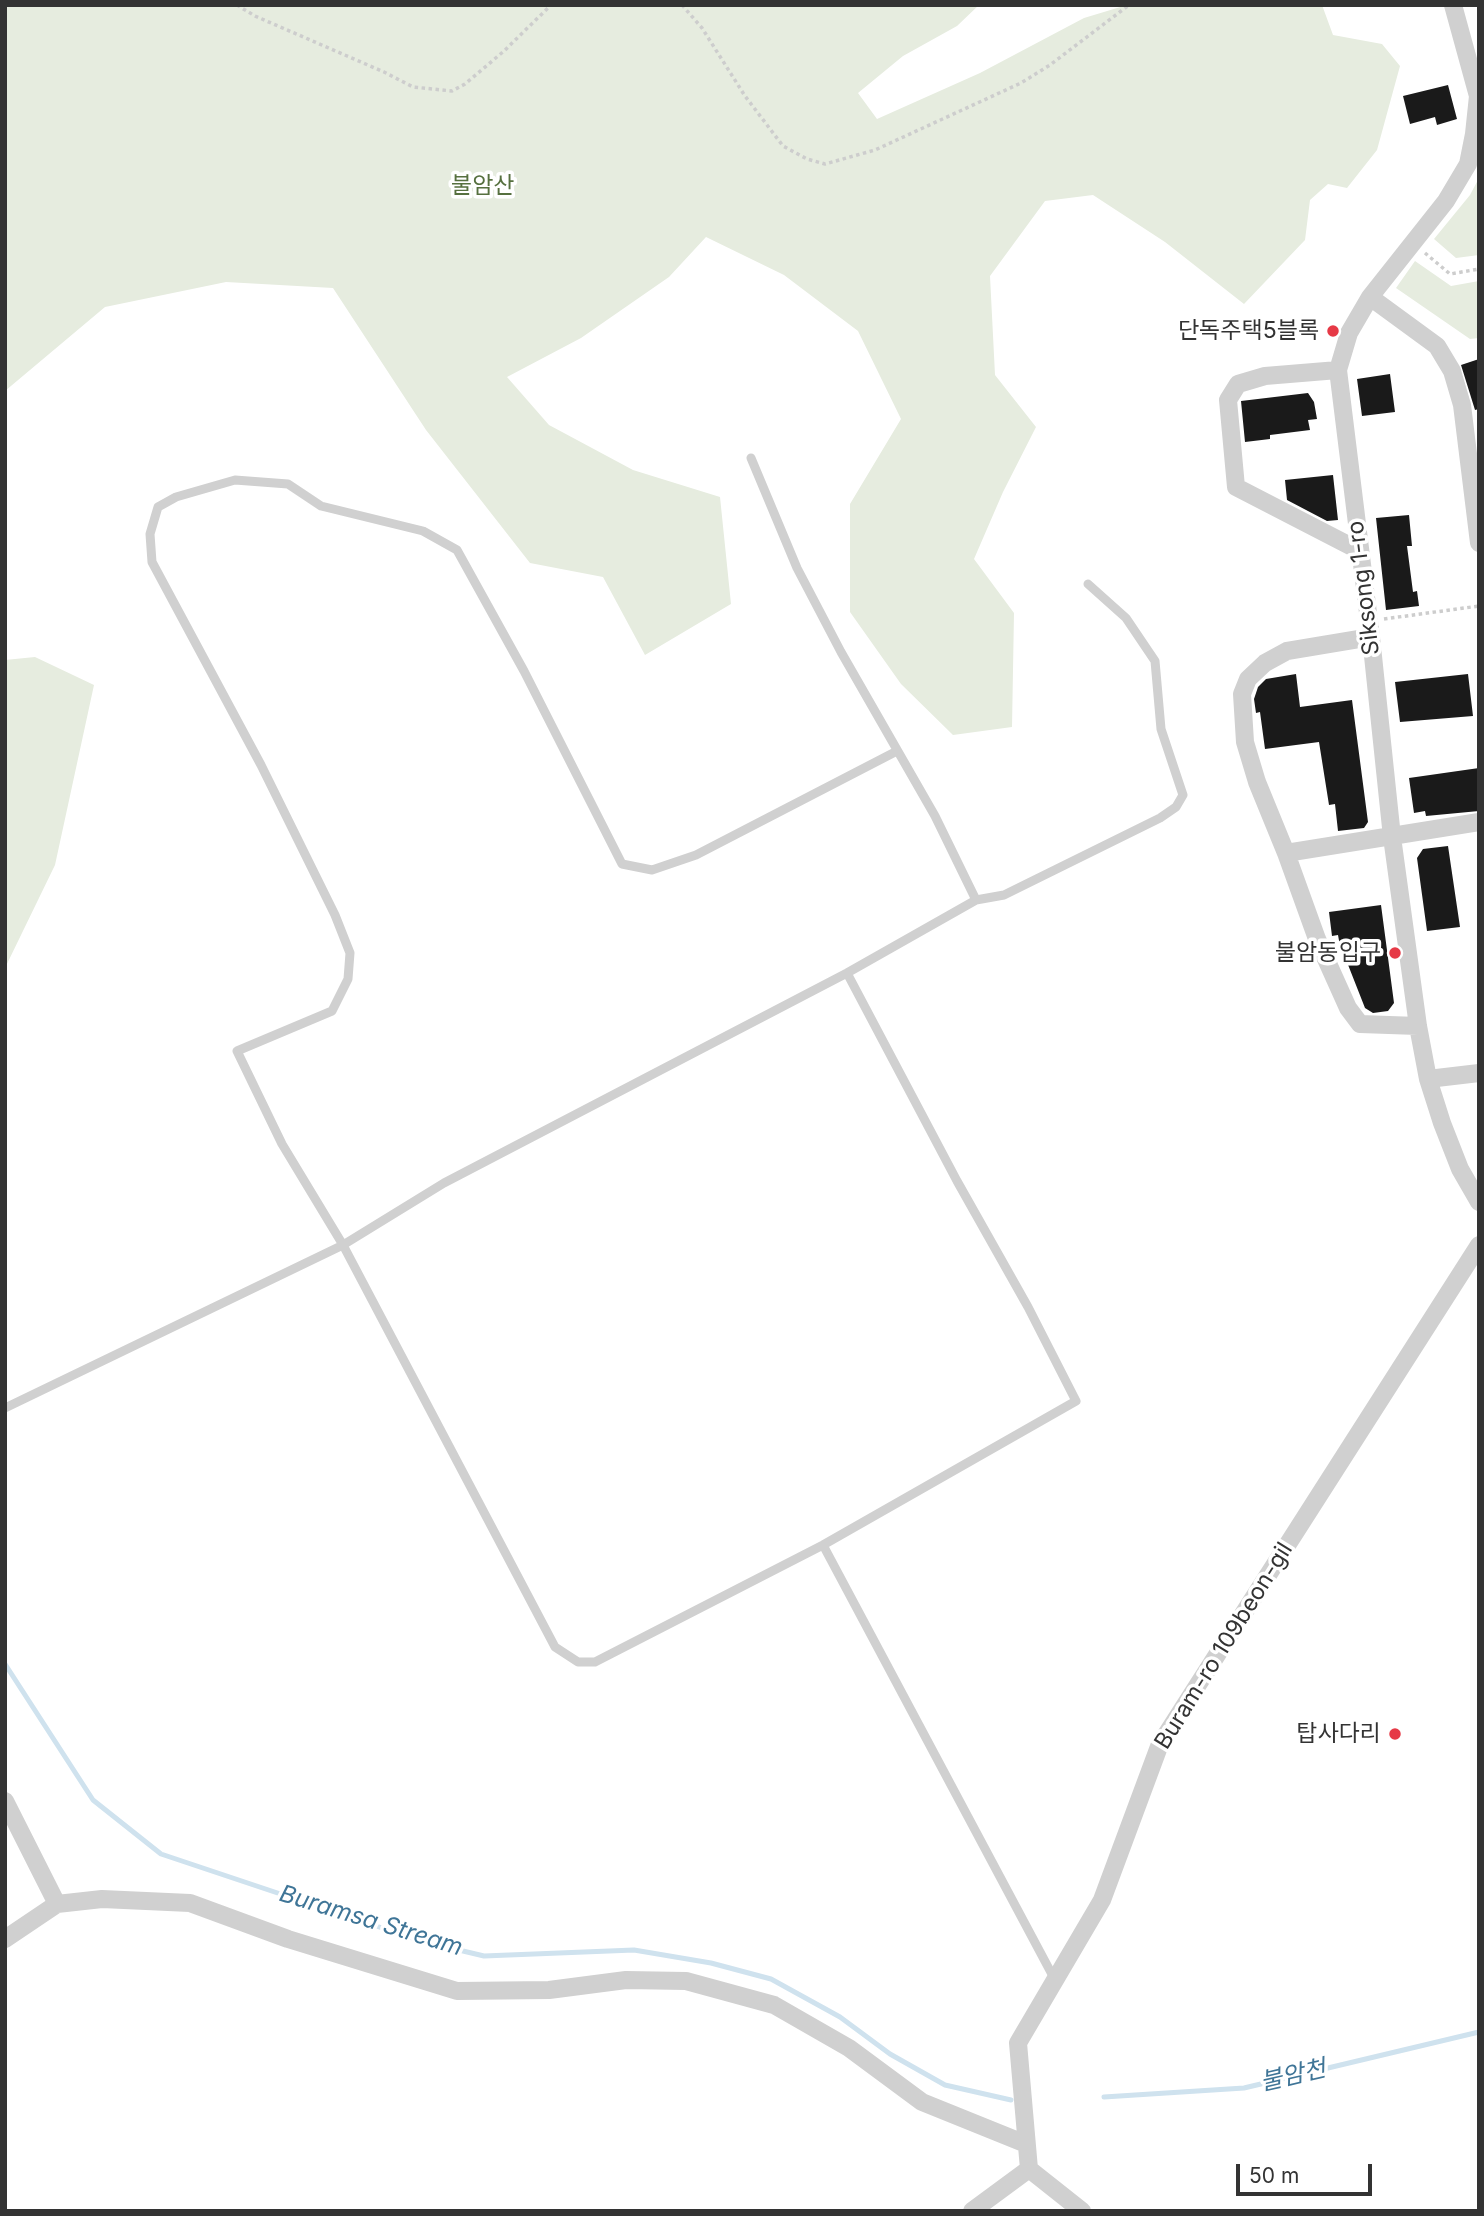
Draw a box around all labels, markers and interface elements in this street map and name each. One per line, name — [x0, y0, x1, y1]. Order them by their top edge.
park label: 불암산 — [451, 172, 515, 200]
place label: 단독주택5블록 — [1178, 317, 1319, 345]
marker: 단독주택5블록 — [1325, 323, 1341, 339]
street label: Siksong 1-ro — [1342, 519, 1386, 657]
place label: 불암동입구 — [1275, 939, 1381, 967]
marker: 불암동입구 — [1387, 945, 1403, 961]
street label: Buram-ro 109beon-gil — [1149, 1538, 1299, 1754]
place label: 탑사다리 — [1296, 1720, 1381, 1748]
marker: 탑사다리 — [1387, 1726, 1403, 1742]
water label: Buramsa Stream — [276, 1879, 466, 1963]
water label: 불암천 — [1257, 2055, 1329, 2097]
scale bar — [1239, 2150, 1376, 2194]
text: 50 m — [1249, 2163, 1299, 2188]

